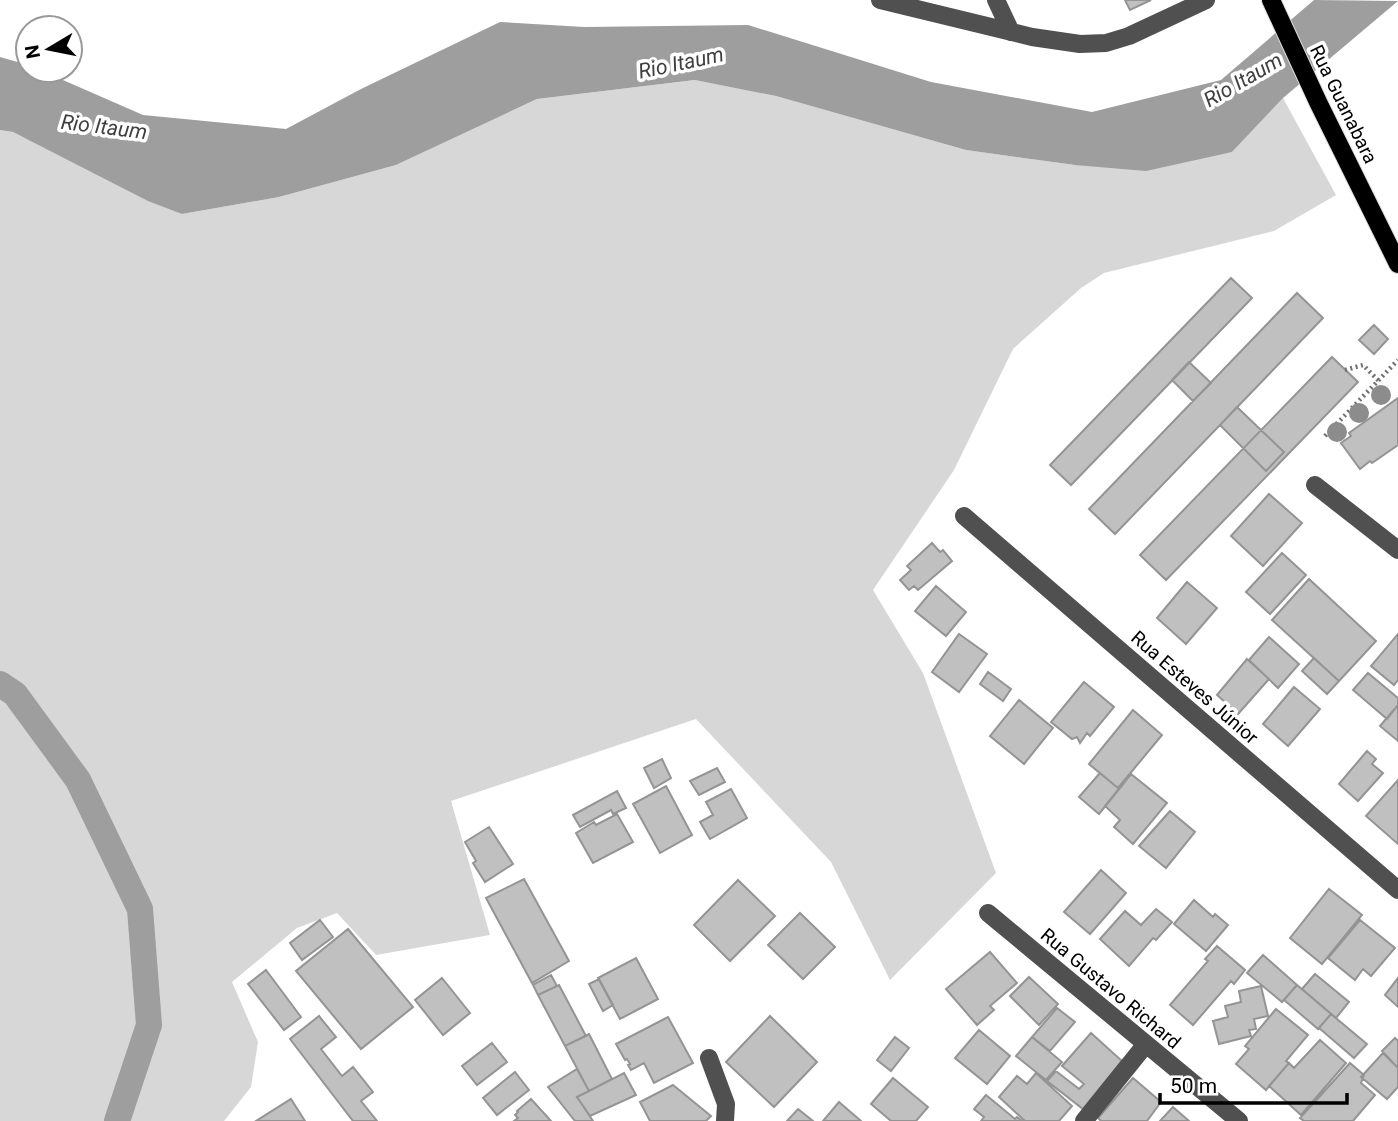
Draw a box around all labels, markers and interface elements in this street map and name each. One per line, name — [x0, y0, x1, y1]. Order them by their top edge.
north arrow — [14, 14, 84, 84]
street label: Rua Guanabara — [1305, 41, 1382, 167]
water label: Rio Itaum — [636, 42, 726, 84]
text: N — [20, 43, 45, 60]
water label: Rio Itaum — [1199, 48, 1287, 112]
water label: Rio Itaum — [60, 110, 148, 144]
street label: Rua Esteves Júnior — [1126, 626, 1263, 749]
street label: Rua Gustavo Richard — [1036, 923, 1185, 1054]
scale bar — [1160, 1062, 1347, 1106]
text: 50 m — [1170, 1074, 1217, 1098]

